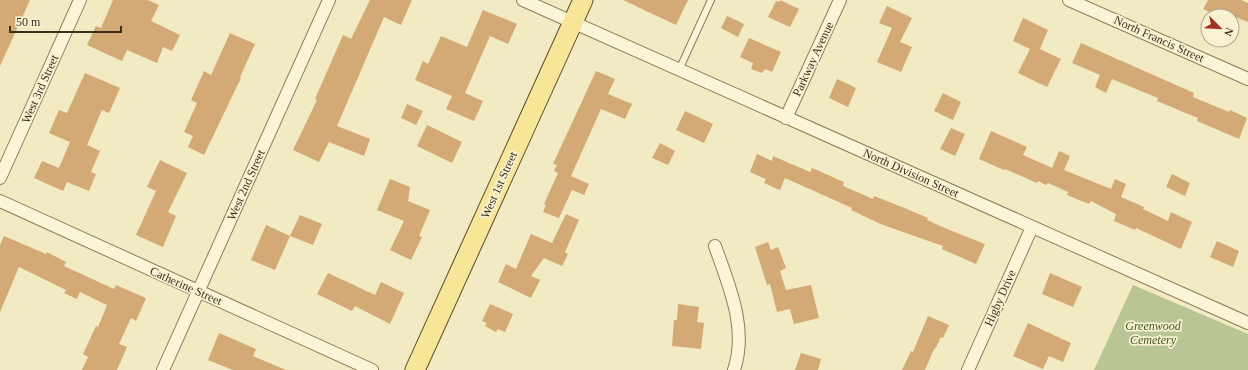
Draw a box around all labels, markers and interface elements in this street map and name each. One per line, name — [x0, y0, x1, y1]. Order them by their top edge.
scale bar — [10, 8, 121, 34]
north arrow — [1200, 8, 1240, 48]
street label: North Francis Street — [1112, 13, 1207, 65]
text: 50 m — [16, 15, 41, 29]
street label: Parkway Avenue — [790, 19, 836, 99]
text: N — [1222, 26, 1236, 38]
street label: West 3rd Street — [19, 52, 62, 126]
street label: North Division Street — [861, 146, 962, 201]
street label: West 2nd Street — [224, 147, 268, 222]
street label: West 1st Street — [478, 149, 520, 221]
street label: Catherine Street — [148, 264, 225, 308]
street label: Higby Drive — [981, 268, 1019, 328]
park label: Greenwood Cemetery — [1125, 319, 1182, 347]

